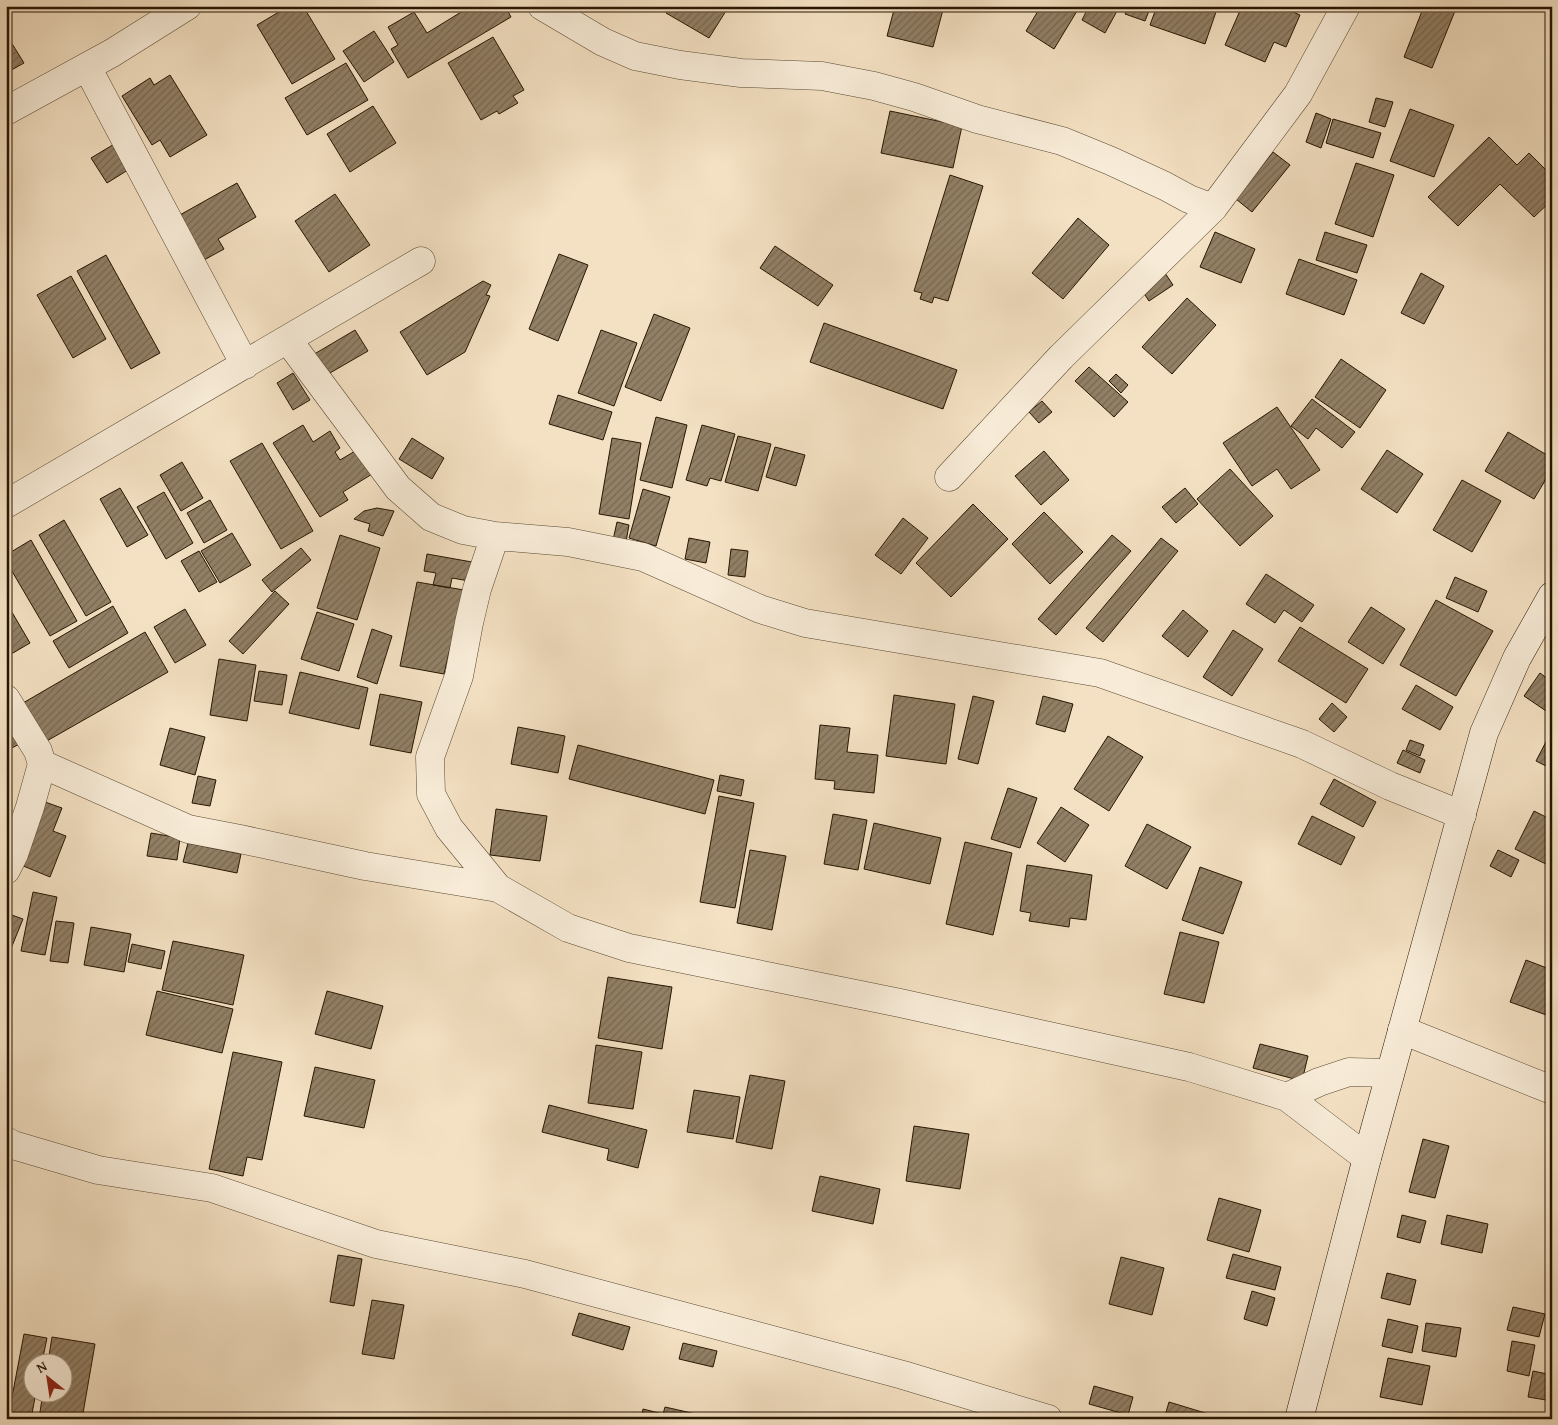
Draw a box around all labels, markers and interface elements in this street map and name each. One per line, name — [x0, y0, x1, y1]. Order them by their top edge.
north arrow — [22, 1352, 72, 1402]
text: N — [32, 1355, 51, 1378]

